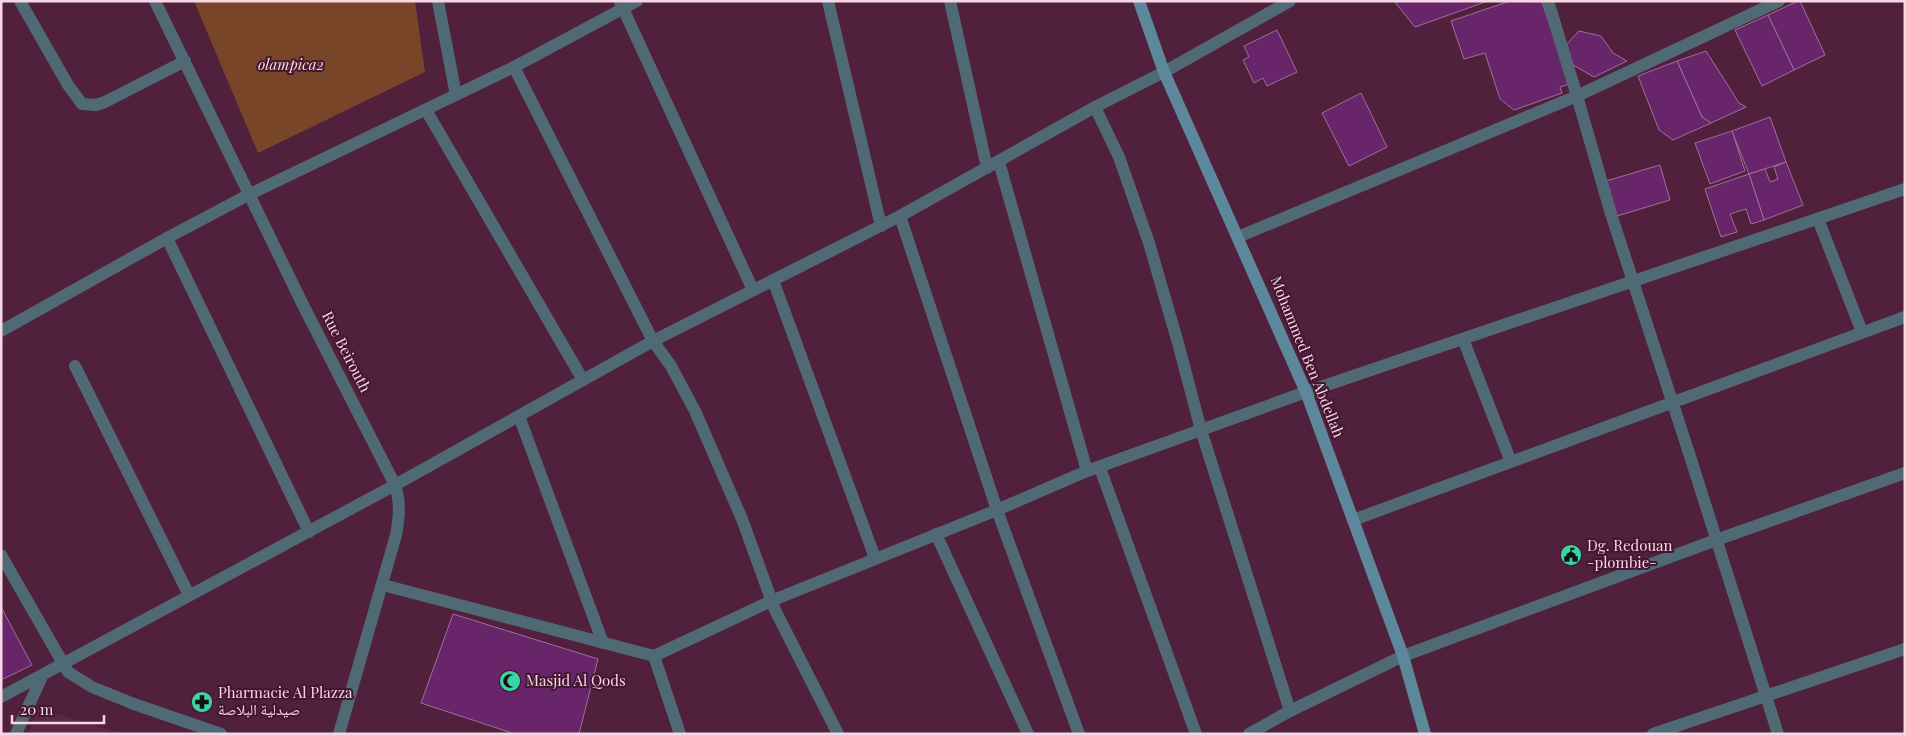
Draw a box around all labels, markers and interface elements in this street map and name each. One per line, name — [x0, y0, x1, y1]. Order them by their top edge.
park label: olampica2 — [258, 54, 324, 74]
street label: Mohammed Ben Abdellah — [1266, 273, 1349, 440]
street label: Rue Beirouth — [318, 308, 376, 396]
place label: Dg. Redouan -plombie- — [1587, 535, 1673, 572]
public building icon: Dg. Redouan -plombie- — [1559, 543, 1583, 567]
mosque icon: Masjid Al Qods — [498, 669, 522, 693]
place label: Masjid Al Qods — [526, 670, 626, 690]
place label: Pharmacie Al Plazza صيدلية البلاصة — [218, 682, 353, 719]
pharmacy icon: Pharmacie Al Plazza صيدلية البلاصة — [190, 690, 214, 714]
scale bar — [12, 692, 105, 724]
text: 20 m — [20, 699, 54, 719]

